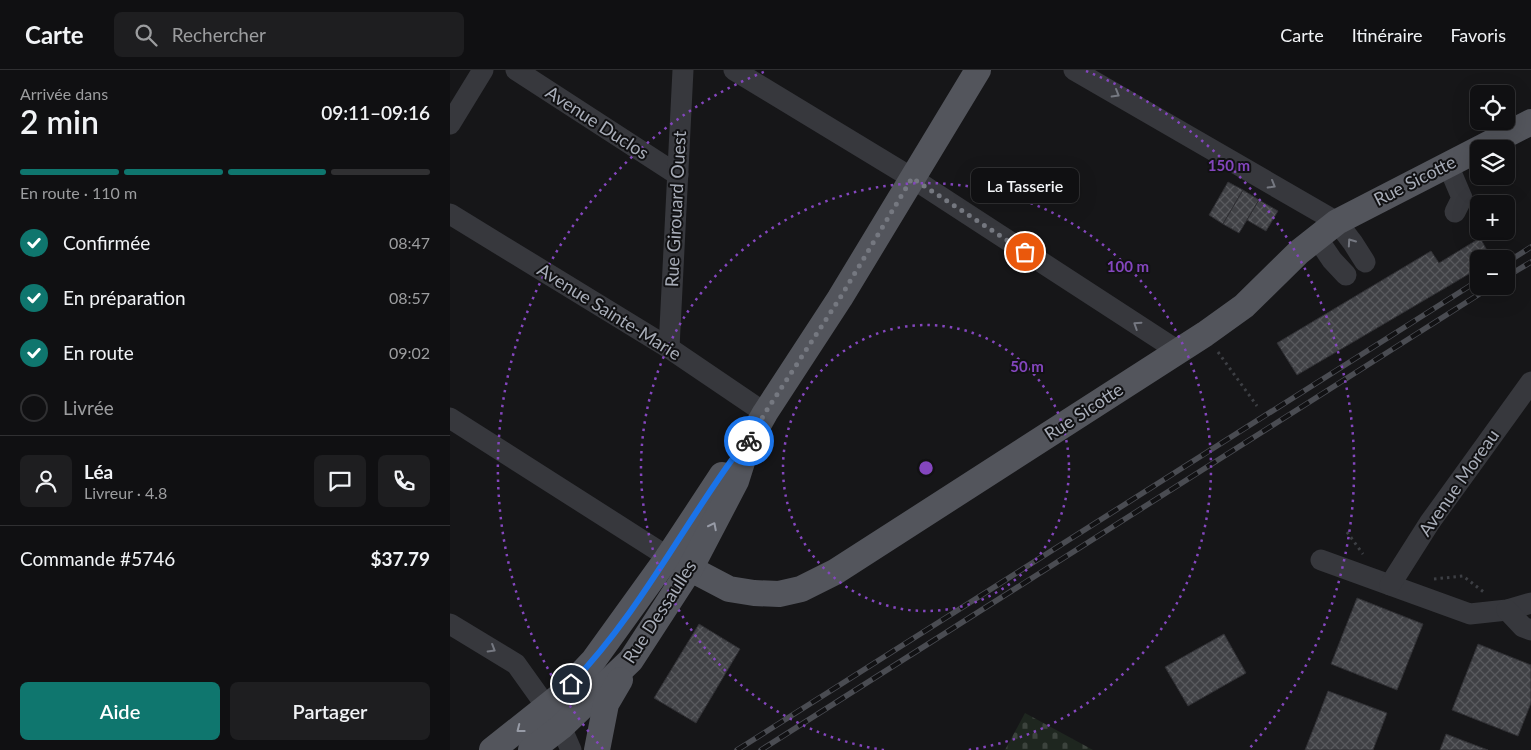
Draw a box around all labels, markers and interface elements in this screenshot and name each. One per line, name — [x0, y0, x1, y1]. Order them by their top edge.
search box — [114, 12, 464, 57]
text: Carte — [25, 20, 84, 49]
icon: search — [132, 21, 160, 49]
text: Rechercher — [172, 23, 266, 46]
text: Carte — [1280, 24, 1324, 46]
text: Itinéraire — [1352, 24, 1422, 46]
text: Favoris — [1450, 24, 1506, 46]
street label: Avenue Duclos — [542, 81, 653, 164]
text: Arrivée dans — [20, 84, 108, 103]
map controls — [1470, 85, 1515, 295]
button: locate — [1470, 85, 1515, 130]
one-way arrow — [1111, 88, 1120, 98]
text: 09:11–09:16 — [321, 101, 430, 124]
text: 2 min — [20, 102, 99, 141]
street label: Rue Girouard Ouest — [660, 130, 690, 288]
button: layers — [1470, 140, 1515, 185]
street label: Rue Sicotte — [1370, 150, 1459, 210]
text: 150 m — [1208, 156, 1250, 174]
callout: La Tasserie — [971, 167, 1079, 202]
text: La Tasserie — [987, 176, 1063, 195]
one-way arrow — [1267, 178, 1276, 188]
text: En route · 110 m — [20, 183, 137, 202]
button: + — [1470, 195, 1515, 240]
icon: check — [20, 229, 48, 257]
text: Confirmée — [63, 231, 150, 254]
pin — [1004, 231, 1046, 273]
text: 08:47 — [389, 233, 430, 252]
icon: bag — [1011, 238, 1039, 266]
one-way arrow — [1348, 238, 1357, 247]
button: − — [1470, 250, 1515, 295]
text: 100 m — [1107, 257, 1149, 275]
street label: Avenue Sainte-Marie — [534, 258, 685, 364]
icon: check — [20, 284, 48, 312]
text: En préparation — [63, 286, 186, 309]
text: 08:57 — [389, 288, 430, 307]
one-way arrow — [1133, 322, 1143, 331]
icon: check — [20, 339, 48, 367]
text: En route — [63, 341, 134, 364]
text: 09:02 — [389, 343, 430, 362]
text: 50 m — [1010, 357, 1044, 375]
street label: Rue Sicotte — [1040, 378, 1127, 445]
text: Livrée — [63, 396, 114, 419]
courier — [724, 416, 774, 466]
street label: Avenue Moreau — [1413, 425, 1503, 540]
icon: bike — [735, 427, 763, 455]
button: person — [20, 455, 72, 507]
button: chat — [314, 455, 366, 507]
button: phone — [378, 455, 430, 507]
centre of rings — [917, 459, 935, 477]
text: Léa — [84, 460, 113, 483]
text: Livreur · 4.8 — [84, 483, 167, 502]
one-way arrow — [707, 522, 717, 531]
text: Commande #5746 — [20, 547, 175, 570]
text: $37.79 — [370, 547, 430, 570]
street label: Rue Dessaulles — [618, 556, 701, 667]
one-way arrow — [486, 643, 495, 653]
pin — [550, 663, 592, 705]
icon: home — [557, 670, 585, 698]
button: Aide — [20, 682, 220, 740]
button: Partager — [230, 682, 430, 740]
one-way arrow — [516, 723, 525, 732]

